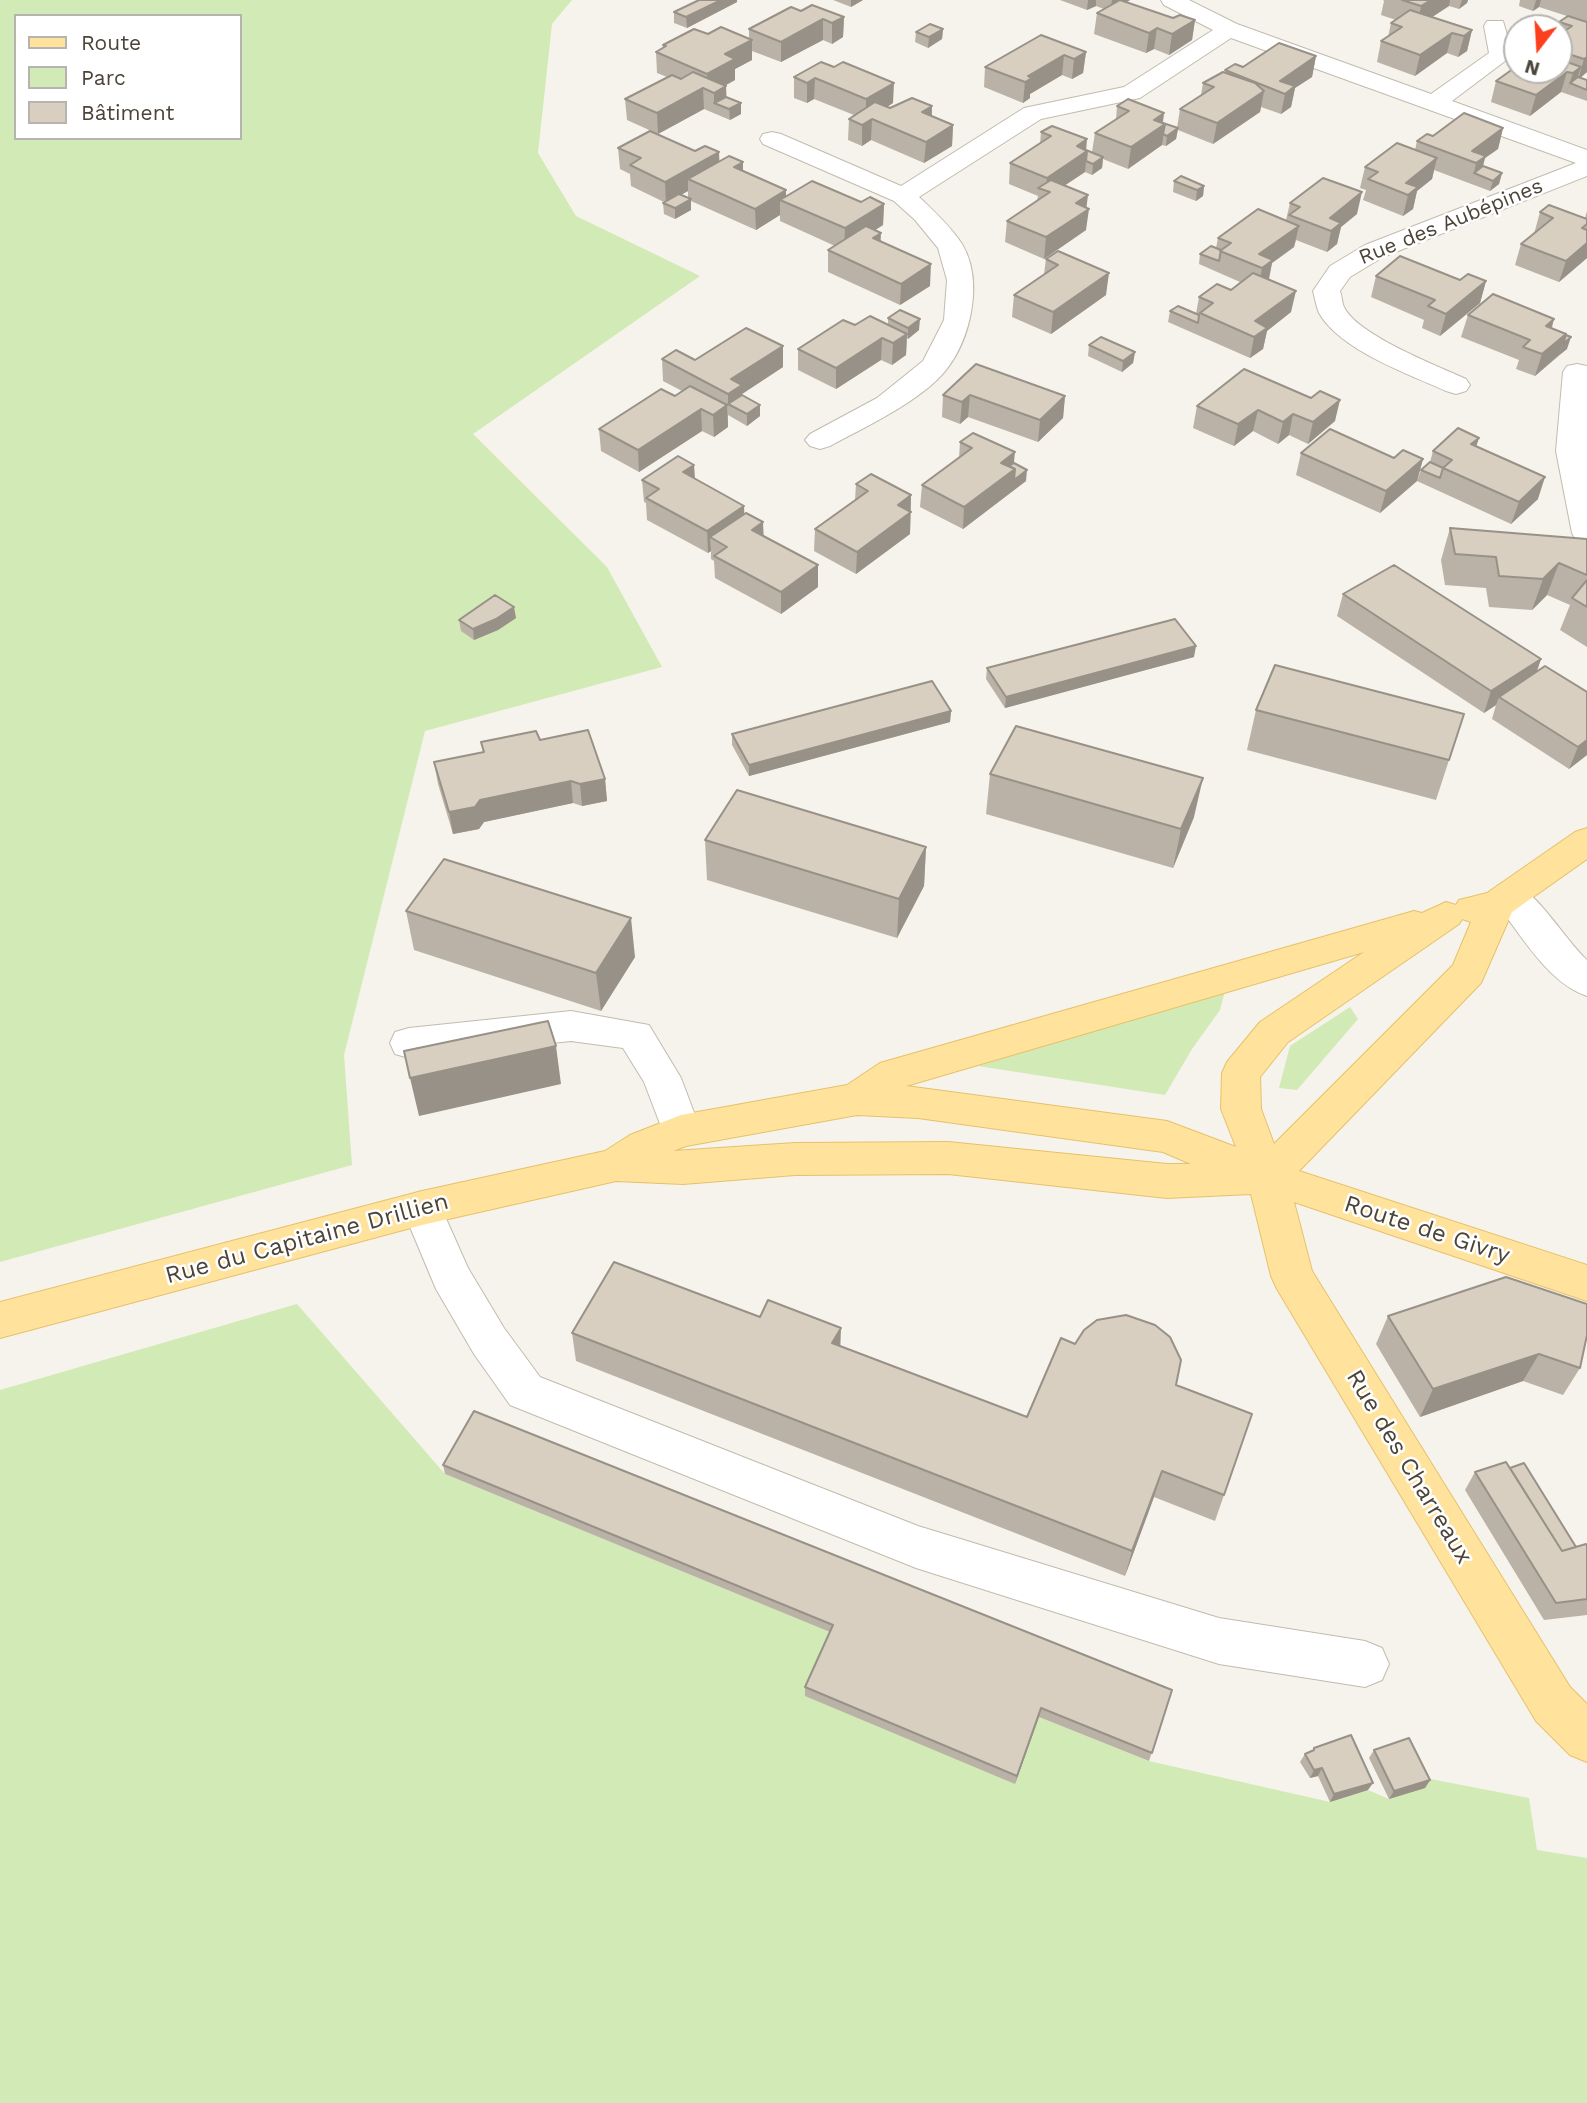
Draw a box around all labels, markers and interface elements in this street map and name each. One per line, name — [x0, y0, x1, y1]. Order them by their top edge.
legend — [14, 14, 242, 140]
north arrow — [1503, 14, 1573, 84]
text: Route — [81, 30, 141, 55]
text: N — [1522, 55, 1542, 81]
text: Parc — [81, 65, 126, 90]
text: Bâtiment — [81, 100, 174, 125]
street label: Rue des Aubépines — [1355, 174, 1547, 270]
street label: Rue du Capitaine Drillien — [162, 1187, 452, 1291]
street label: Route de Givry — [1341, 1190, 1513, 1270]
street label: Rue des Charreaux — [1340, 1365, 1478, 1569]

